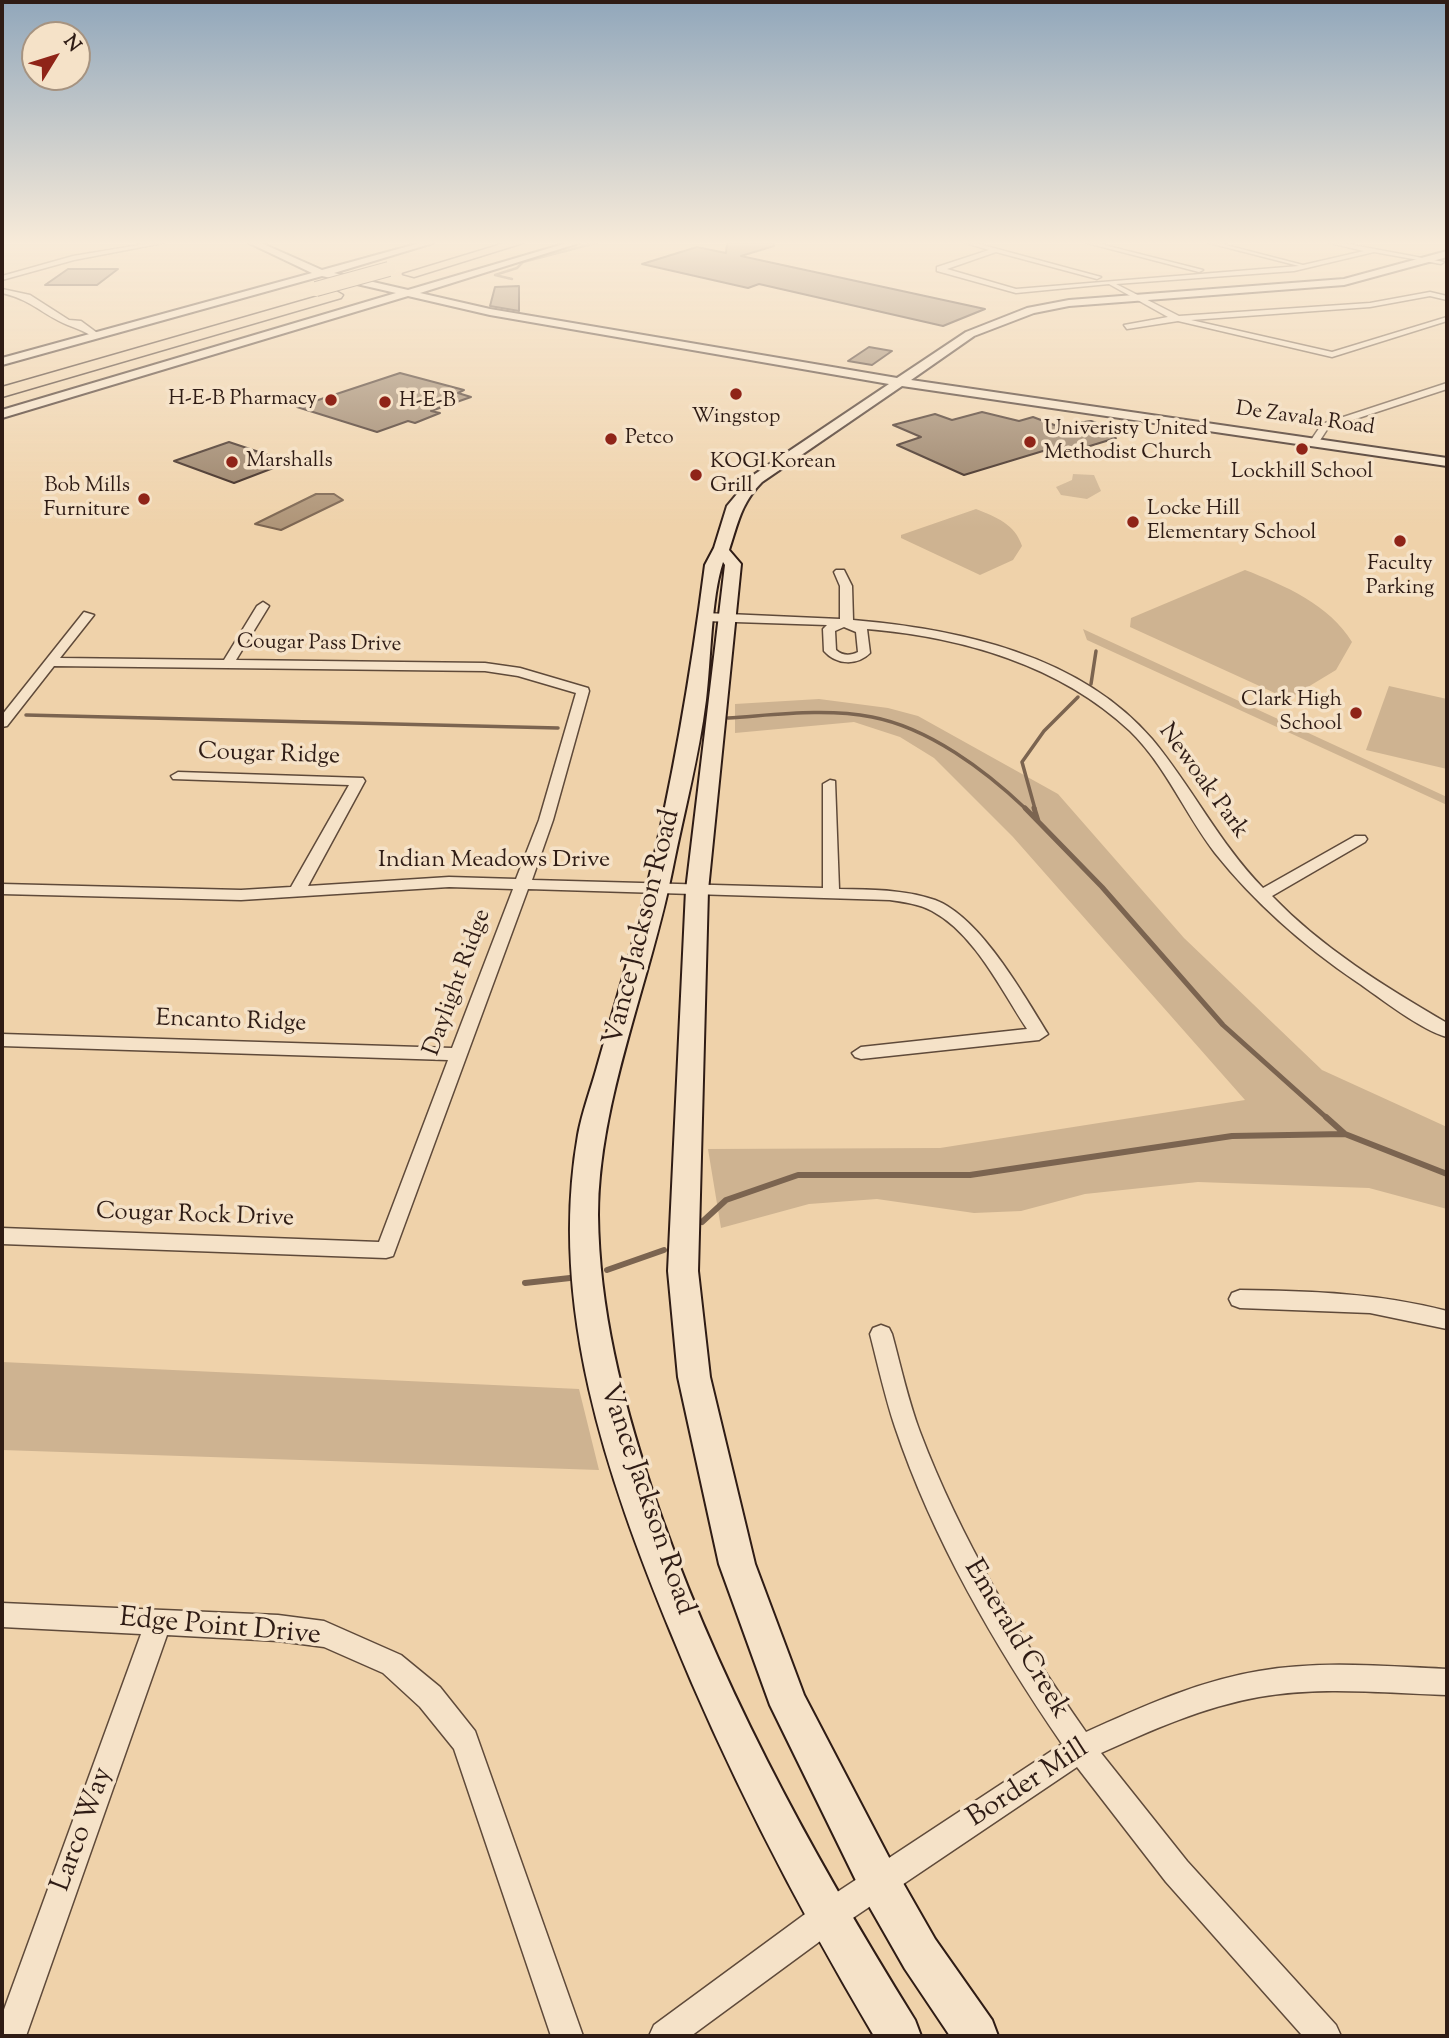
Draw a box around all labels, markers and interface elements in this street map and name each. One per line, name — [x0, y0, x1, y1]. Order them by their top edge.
north arrow — [21, 21, 91, 91]
text: N — [56, 30, 87, 58]
marker: Wingstop — [728, 386, 744, 402]
place label: H-E-B Pharmacy — [168, 387, 317, 413]
place label: H-E-B — [399, 389, 456, 415]
marker: H-E-B Pharmacy — [323, 392, 339, 408]
marker: H-E-B — [377, 394, 393, 410]
street label: De Zavala Road — [1234, 398, 1376, 442]
place label: Wingstop — [692, 405, 780, 431]
place label: Univeristy United Methodist Church — [1044, 417, 1212, 467]
place label: Petco — [625, 426, 674, 452]
marker: Petco — [603, 431, 619, 447]
marker: Univeristy United Methodist Church — [1022, 434, 1038, 450]
marker: Lockhill School — [1294, 441, 1310, 457]
place label: Marshalls — [246, 449, 333, 475]
place label: KOGI Korean Grill — [710, 450, 836, 500]
marker: Marshalls — [224, 454, 240, 470]
place label: Lockhill School — [1231, 460, 1373, 486]
marker: KOGI Korean Grill — [688, 467, 704, 483]
place label: Bob Mills Furniture — [44, 474, 130, 524]
marker: Bob Mills Furniture — [136, 491, 152, 507]
place label: Locke Hill Elementary School — [1147, 497, 1316, 547]
marker: Locke Hill Elementary School — [1125, 514, 1141, 530]
marker: Faculty Parking — [1392, 533, 1408, 549]
place label: Faculty Parking — [1366, 552, 1434, 602]
street label: Cougar Pass Drive — [236, 631, 402, 659]
place label: Clark High School — [1241, 688, 1342, 738]
marker: Clark High School — [1348, 705, 1364, 721]
street label: Newoak Park — [1151, 719, 1253, 845]
street label: Cougar Ridge — [197, 739, 341, 773]
street label: Vance Jackson Road — [598, 807, 690, 1049]
street label: Indian Meadows Drive — [378, 848, 610, 876]
street label: Daylight Ridge — [419, 906, 499, 1060]
street label: Encanto Ridge — [155, 1006, 307, 1040]
street label: Cougar Rock Drive — [95, 1199, 295, 1235]
street label: Vance Jackson Road — [590, 1380, 700, 1620]
street label: Emerald Creek — [954, 1554, 1076, 1726]
street label: Edge Point Drive — [118, 1603, 322, 1655]
street label: Border Mill — [962, 1733, 1096, 1837]
street label: Larco Way — [46, 1763, 122, 1897]

